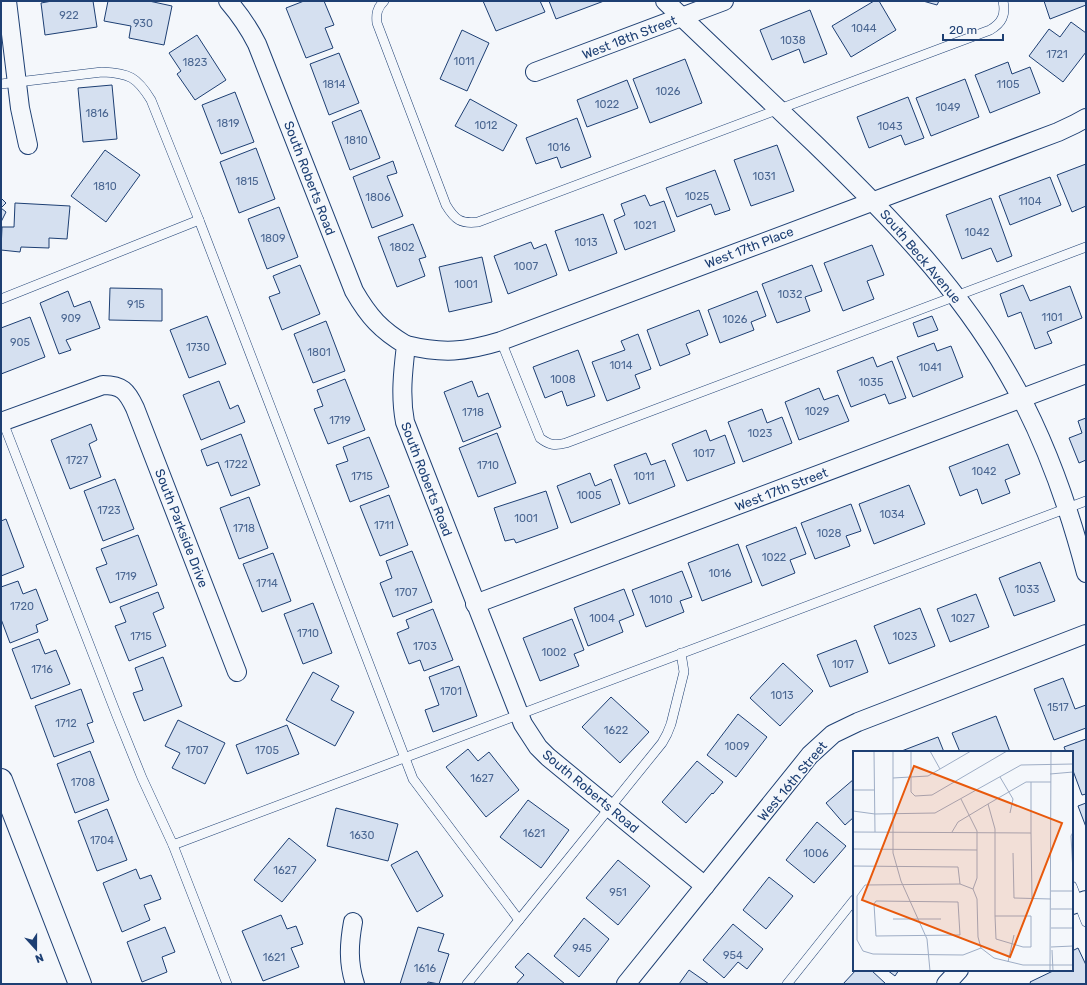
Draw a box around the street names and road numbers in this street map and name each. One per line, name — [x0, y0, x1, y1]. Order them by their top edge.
street label: West 18th Street — [580, 13, 679, 62]
street label: South Roberts Road — [281, 119, 338, 237]
street label: South Beck Avenue — [877, 206, 964, 306]
street label: West 17th Place — [703, 224, 796, 271]
street label: South Roberts Road — [398, 420, 455, 538]
street label: West 17th Street — [733, 465, 830, 514]
street label: South Parkside Drive — [152, 467, 211, 590]
street label: West 16th Street — [755, 738, 830, 824]
street label: South Roberts Road — [539, 747, 642, 836]

